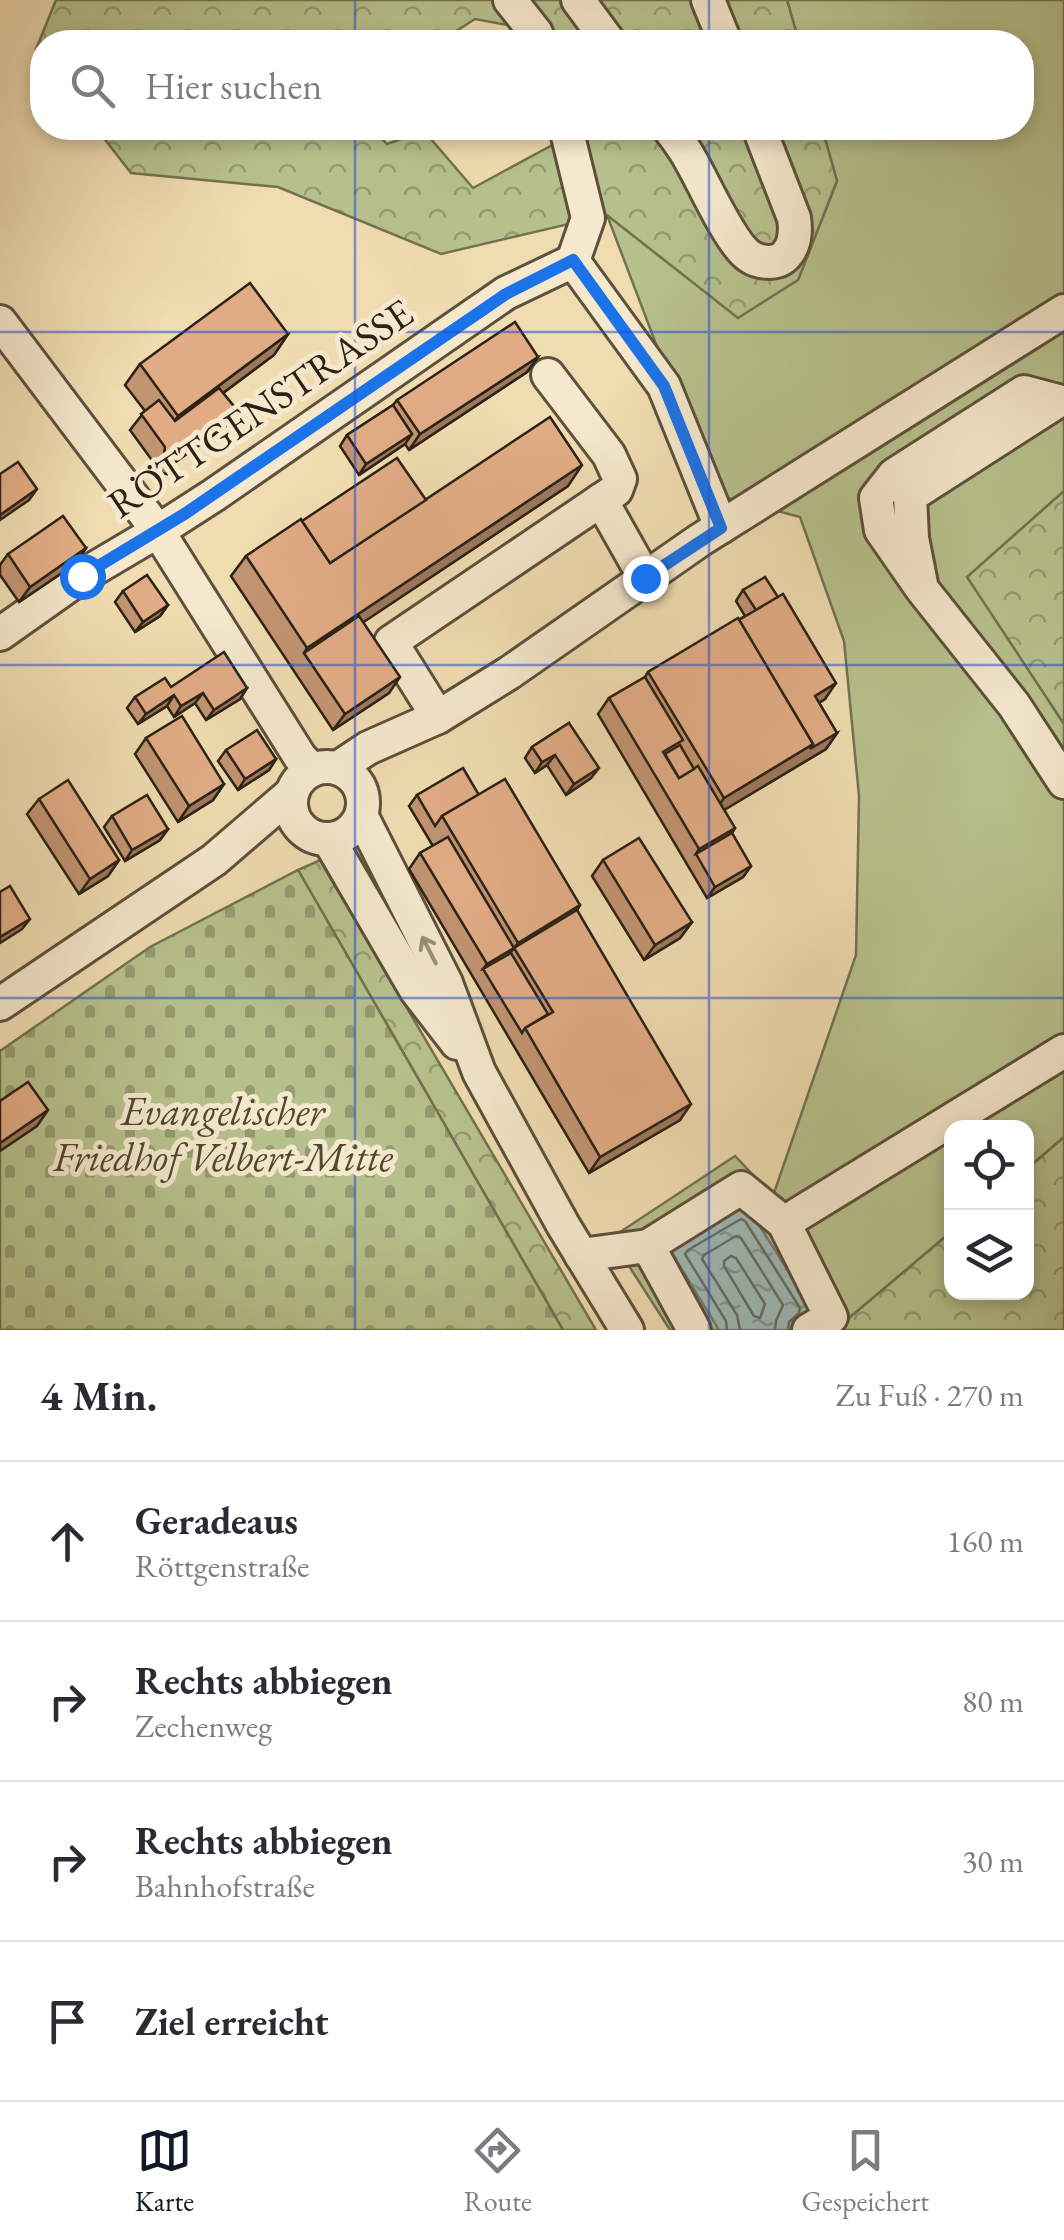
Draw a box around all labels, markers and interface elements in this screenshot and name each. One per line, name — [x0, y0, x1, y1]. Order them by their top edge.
search box — [30, 30, 1034, 140]
icon: search — [65, 58, 120, 113]
text: Hier suchen — [145, 61, 322, 110]
street label: RÖTTGENSTRASSE — [97, 287, 423, 529]
route start — [60, 554, 106, 600]
route end — [623, 556, 669, 602]
one-way arrow — [419, 935, 438, 965]
park label: Evangelischer Friedhof Velbert-Mitte — [52, 1085, 393, 1183]
map controls — [944, 1120, 1034, 1300]
button: locate — [944, 1120, 1034, 1210]
button: layers — [944, 1210, 1034, 1300]
text: 4 Min. — [40, 1368, 157, 1423]
text: Zu Fuß · 270 m — [835, 1374, 1024, 1416]
text: Geradeaus — [135, 1496, 298, 1545]
icon: ahead — [40, 1514, 95, 1569]
text: 160 m — [947, 1520, 1024, 1562]
text: Röttgenstraße — [135, 1545, 310, 1587]
text: Rechts abbiegen — [135, 1656, 393, 1705]
icon: right — [40, 1674, 95, 1729]
text: 80 m — [962, 1680, 1024, 1722]
text: Zechenweg — [135, 1705, 272, 1747]
text: Rechts abbiegen — [135, 1816, 393, 1865]
icon: right — [40, 1834, 95, 1889]
text: 30 m — [962, 1840, 1024, 1882]
text: Bahnhofstraße — [135, 1865, 315, 1907]
icon: arrive — [40, 1994, 95, 2049]
text: Ziel erreicht — [135, 1997, 329, 2046]
tab: Karte — [135, 2123, 194, 2219]
tab: Route — [464, 2123, 532, 2219]
tab: Gespeichert — [802, 2123, 929, 2219]

